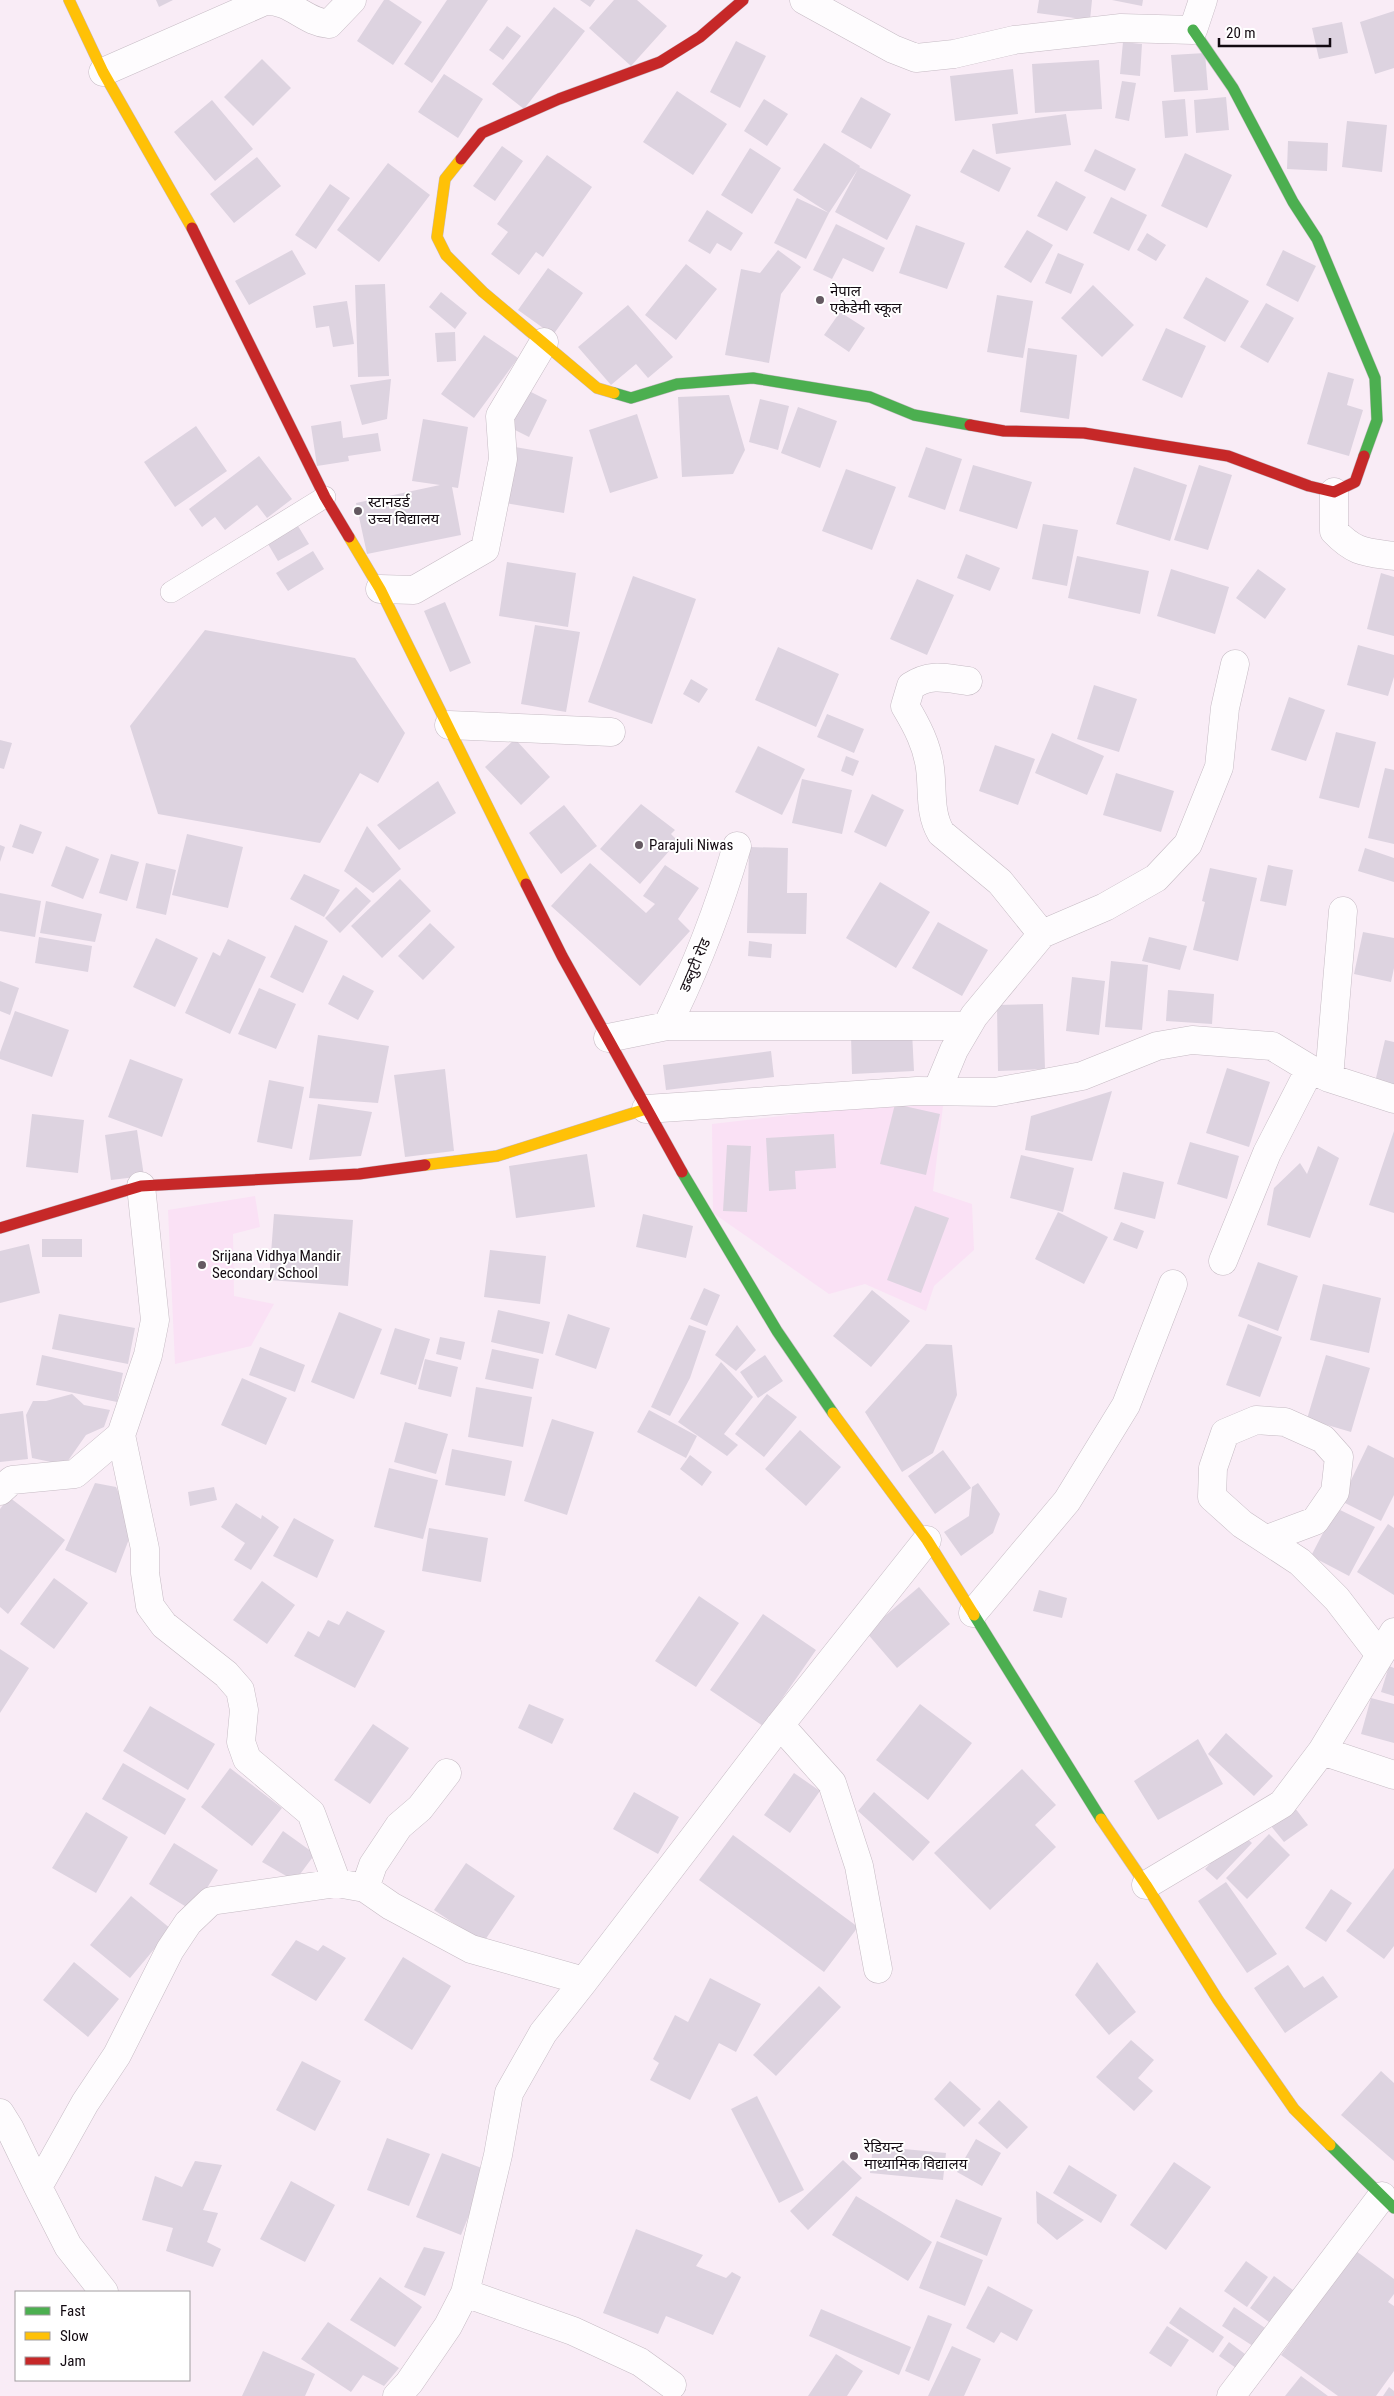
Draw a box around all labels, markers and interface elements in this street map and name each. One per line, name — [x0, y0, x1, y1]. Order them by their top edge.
scale bar — [1219, 15, 1330, 47]
text: 20 m — [1226, 24, 1256, 42]
place label: नेपाल एकेडेमी स्कूल — [830, 282, 902, 318]
marker: नेपाल एकेडेमी स्कूल — [814, 294, 826, 306]
place label: स्टानडर्ड उच्च विद्यालय — [368, 493, 440, 528]
marker: स्टानडर्ड उच्च विद्यालय — [352, 505, 364, 517]
place label: Parajuli Niwas — [649, 836, 733, 854]
marker: Parajuli Niwas — [633, 839, 645, 851]
street label: डब्लुटी रोड — [675, 935, 716, 996]
place label: Srijana Vidhya Mandir Secondary School — [212, 1247, 341, 1282]
marker: Srijana Vidhya Mandir Secondary School — [196, 1259, 208, 1271]
place label: रेडियन्ट माध्यामिक विद्यालय — [863, 2138, 968, 2173]
marker: रेडियन्ट माध्यामिक विद्यालय — [848, 2150, 860, 2162]
legend — [15, 2291, 190, 2381]
text: Fast — [60, 2302, 85, 2320]
text: Slow — [60, 2327, 89, 2345]
text: Jam — [60, 2352, 86, 2370]

